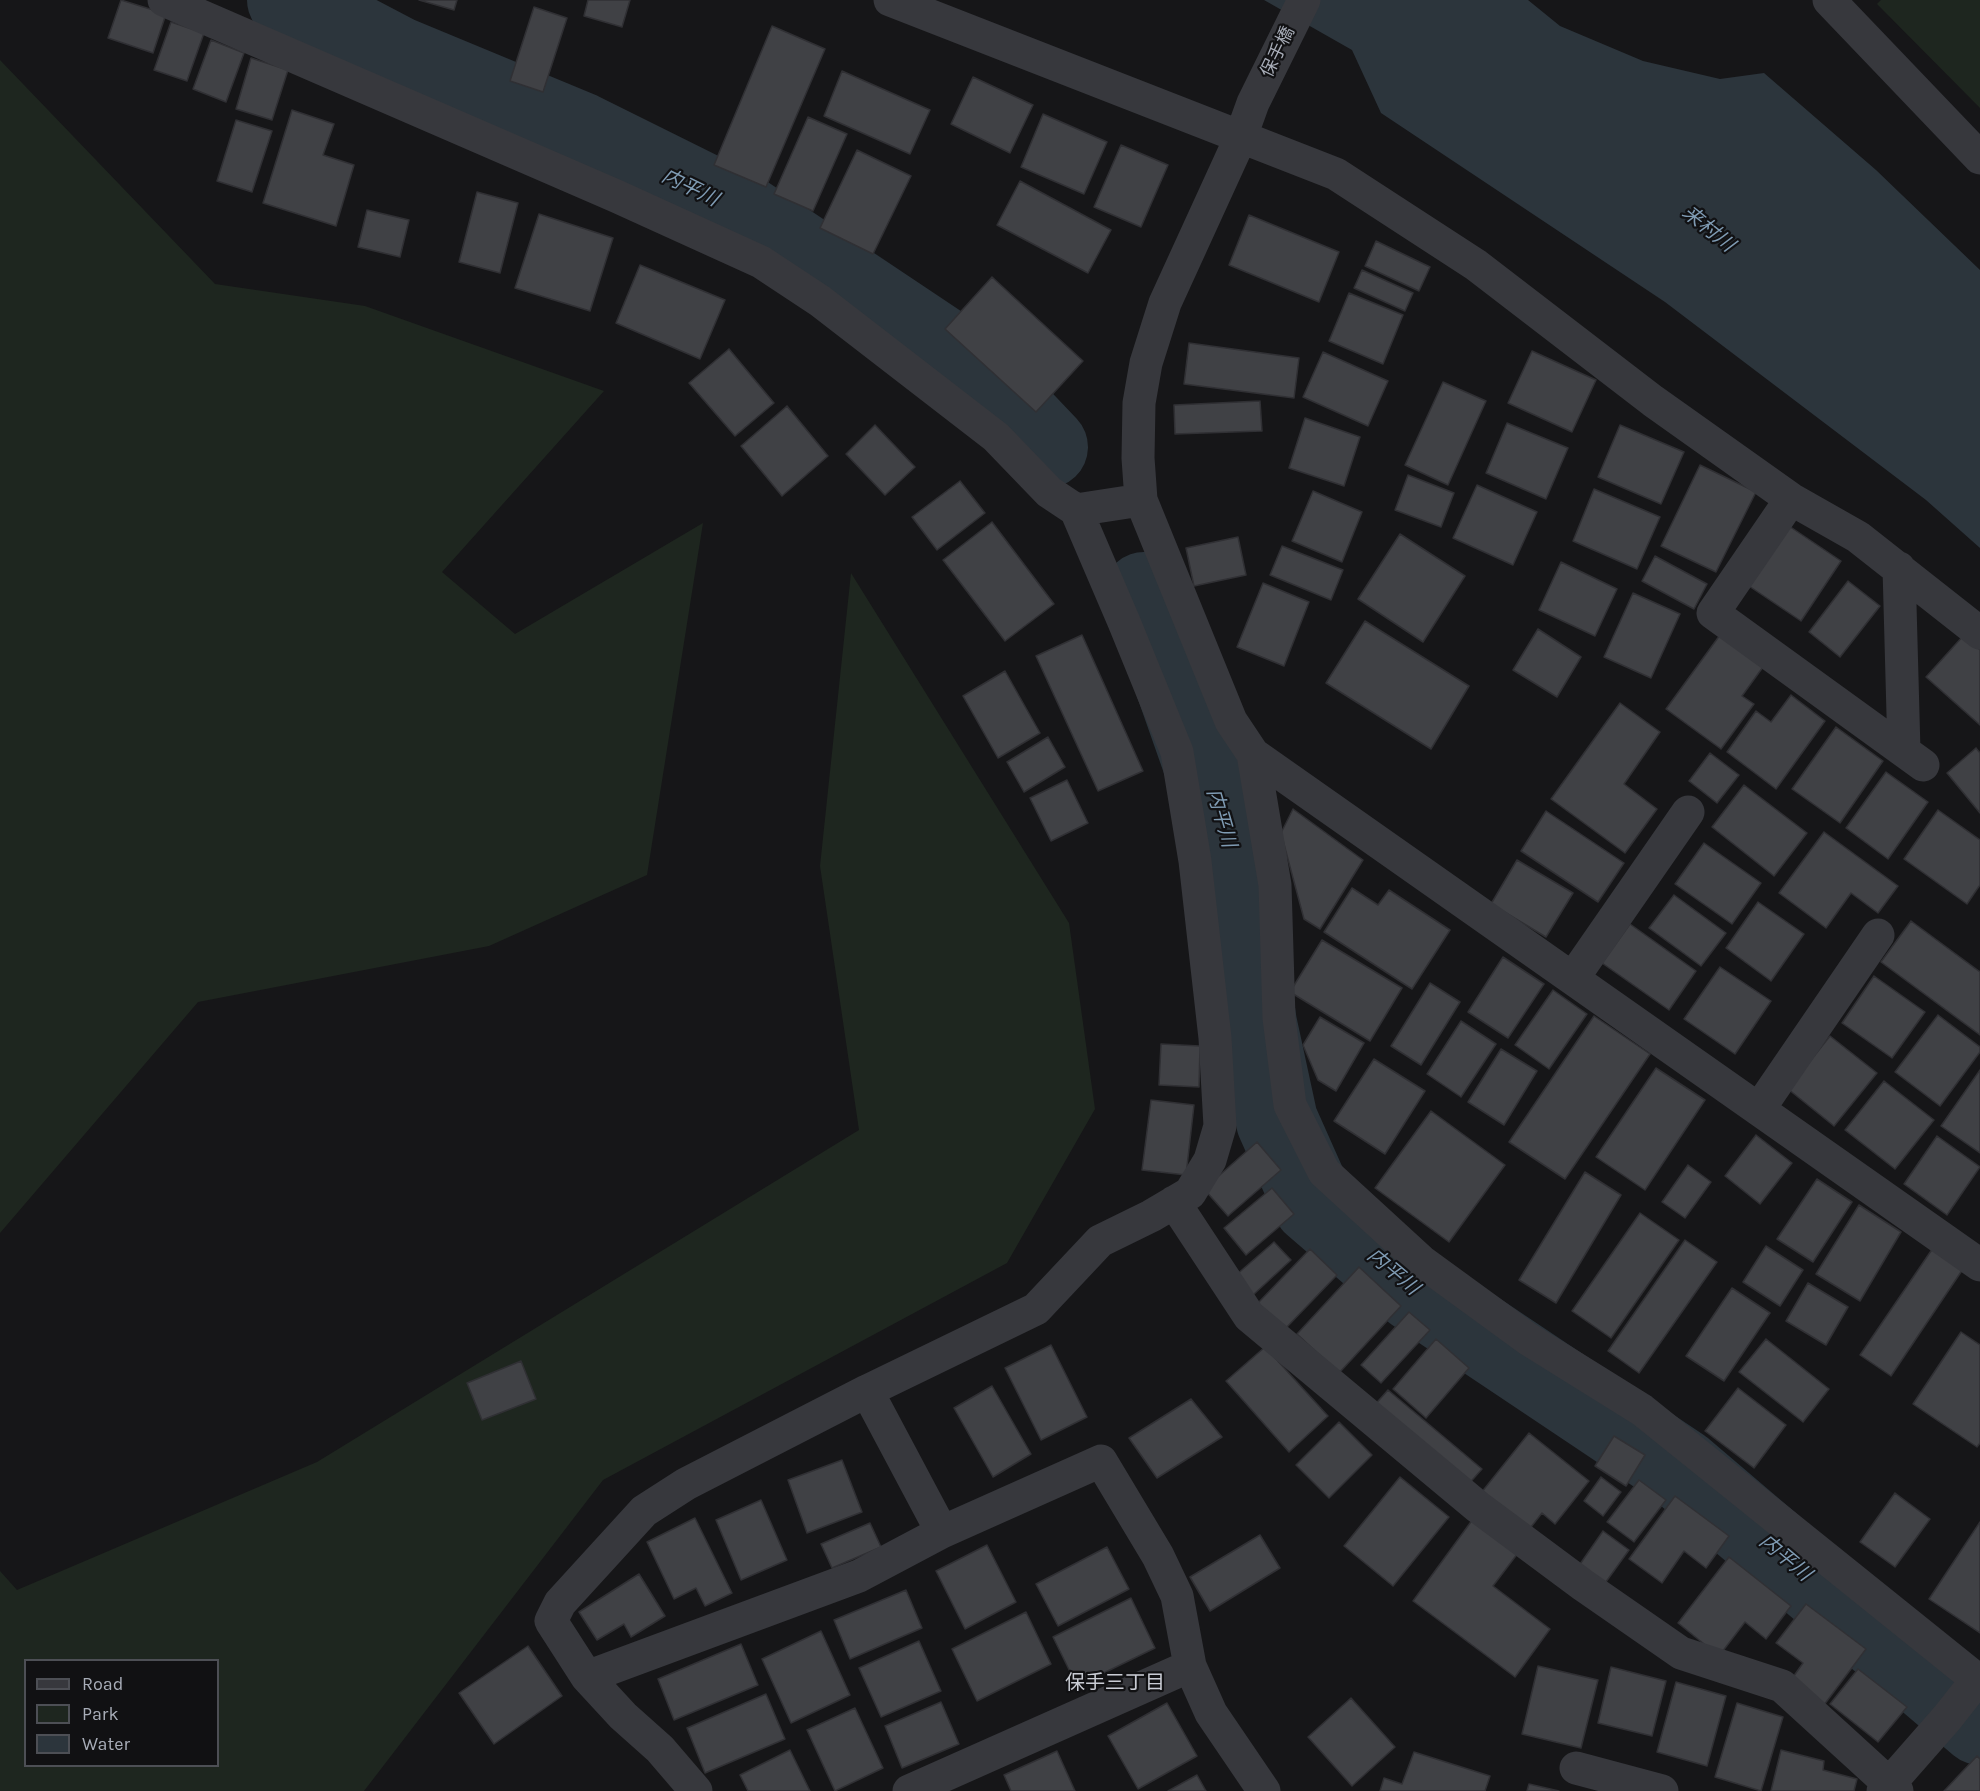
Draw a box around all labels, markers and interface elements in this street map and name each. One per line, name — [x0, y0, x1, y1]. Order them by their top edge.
street label: 保手橋 — [1256, 23, 1300, 81]
water label: 内平川 — [658, 164, 722, 212]
water label: 来村川 — [1677, 201, 1739, 257]
water label: 内平川 — [1201, 786, 1241, 850]
water label: 内平川 — [1362, 1244, 1424, 1300]
water label: 内平川 — [1754, 1530, 1816, 1586]
legend — [24, 1659, 219, 1767]
district label: 保手三丁目 — [1065, 1671, 1165, 1695]
text: Road — [82, 1673, 123, 1695]
text: Park — [82, 1703, 119, 1725]
text: Water — [82, 1733, 130, 1755]

